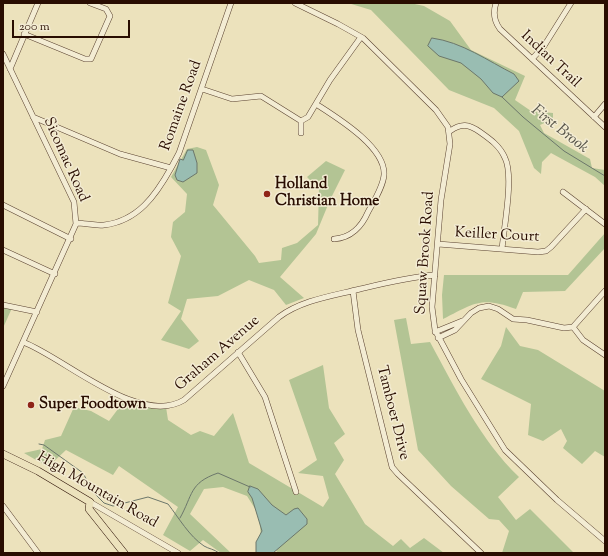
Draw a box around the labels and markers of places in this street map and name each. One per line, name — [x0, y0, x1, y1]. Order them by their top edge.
place label: Holland Christian Home — [275, 176, 379, 211]
marker: Holland Christian Home — [262, 189, 272, 199]
place label: Super Foodtown — [39, 396, 147, 414]
marker: Super Foodtown — [26, 400, 36, 410]

